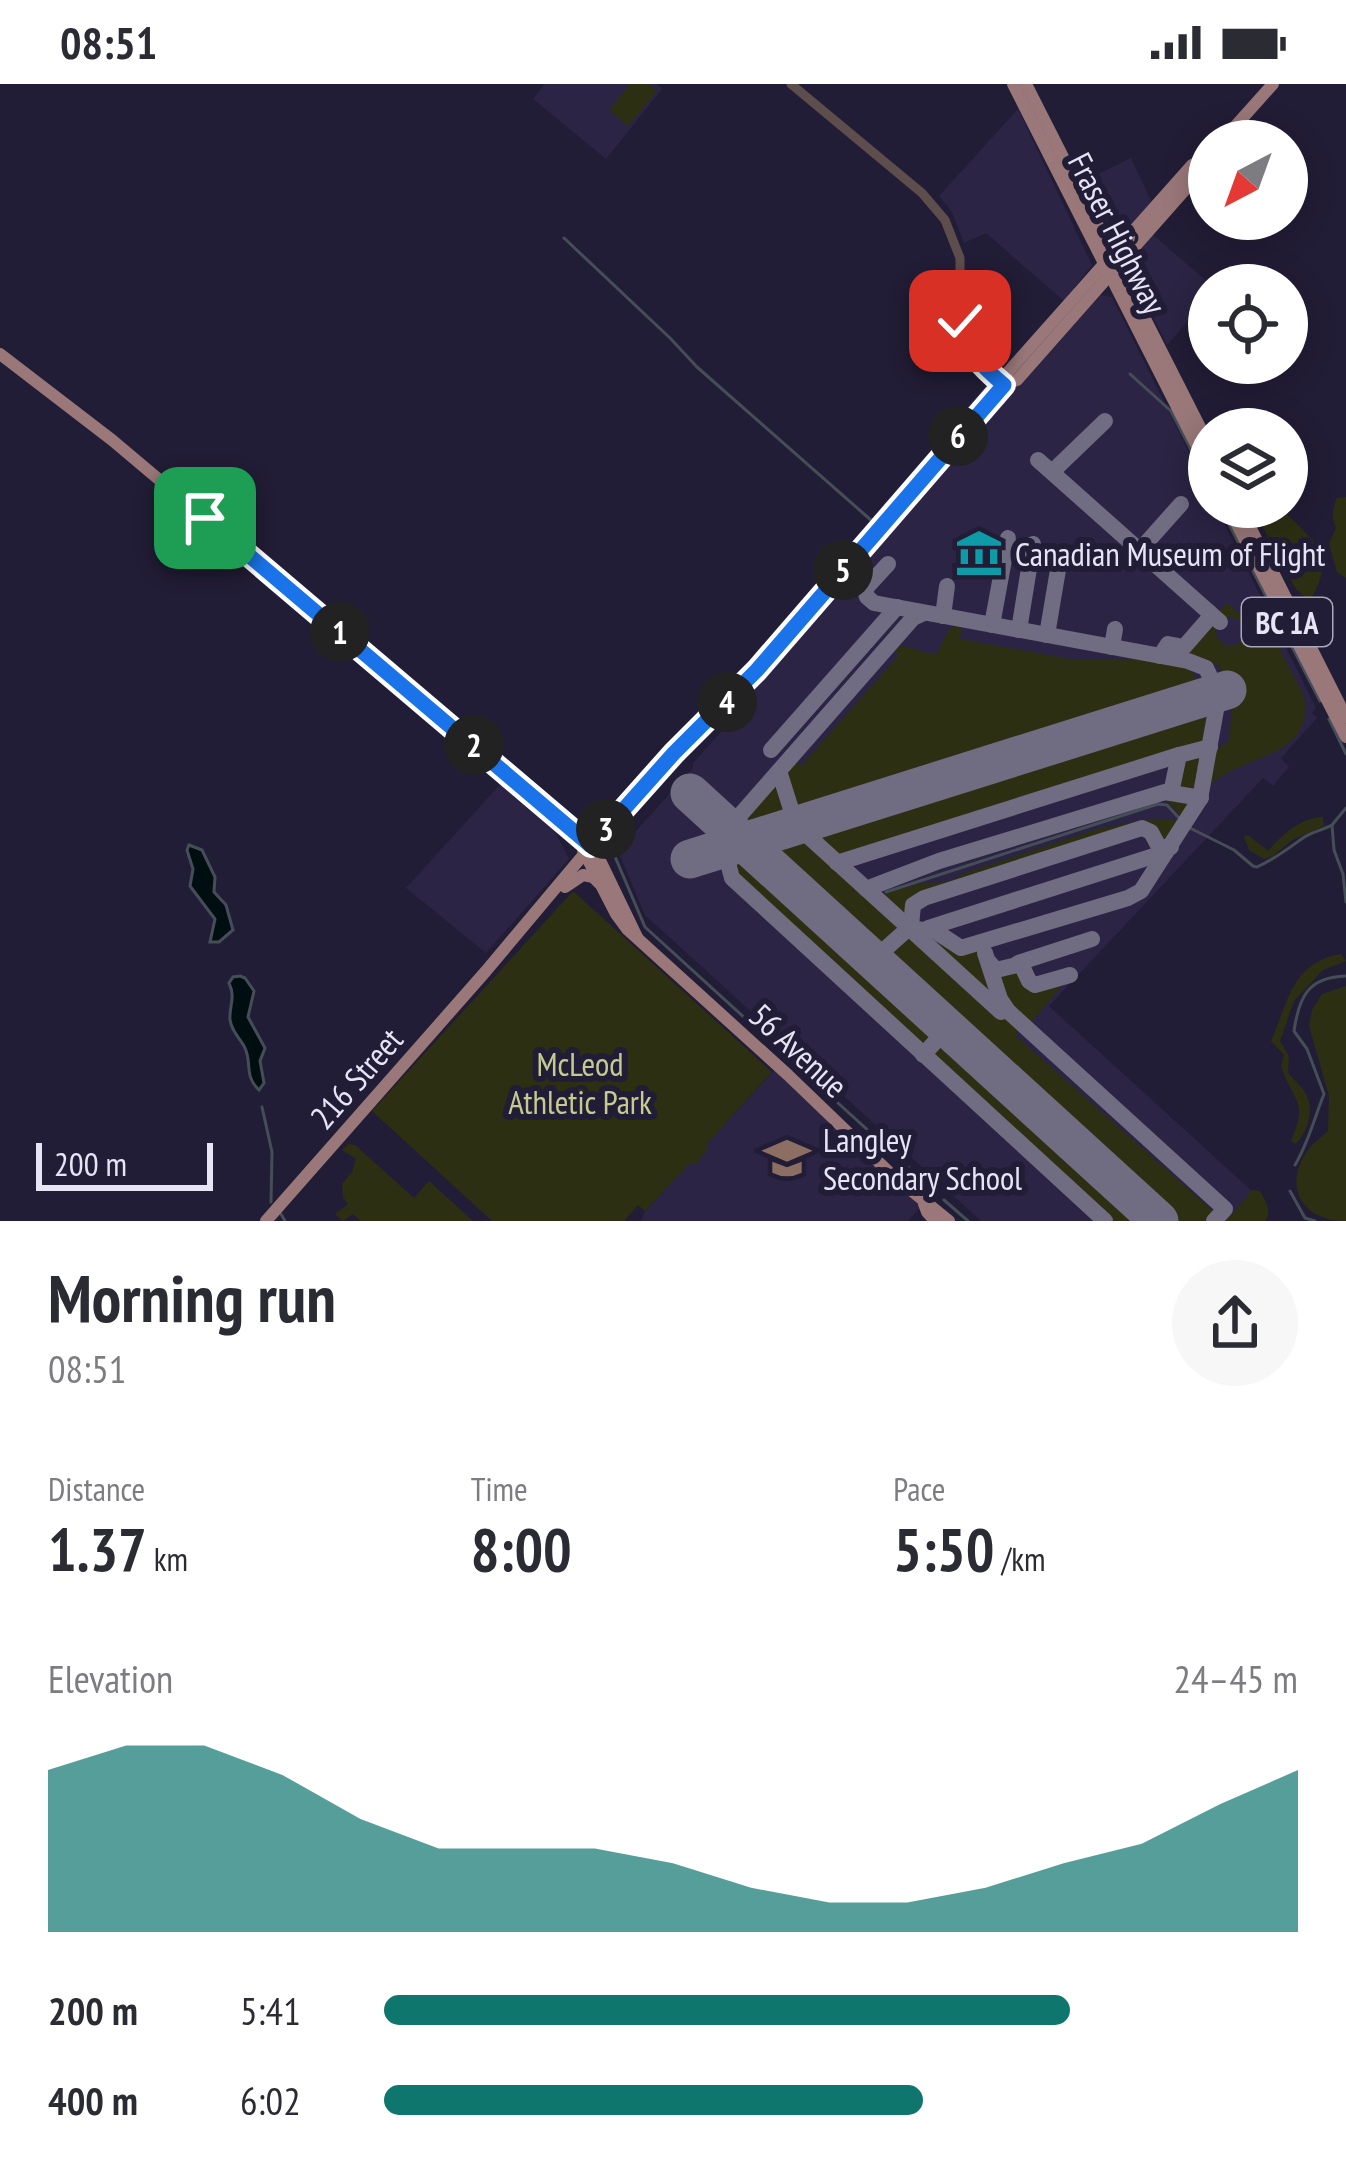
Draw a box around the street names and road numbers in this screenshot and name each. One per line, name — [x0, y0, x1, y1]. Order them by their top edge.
street label: Fraser Highway — [1059, 145, 1177, 321]
road number: BC 1A — [1242, 598, 1332, 646]
street label: 56 Avenue — [741, 994, 857, 1106]
street label: 216 Street — [300, 1019, 412, 1137]

